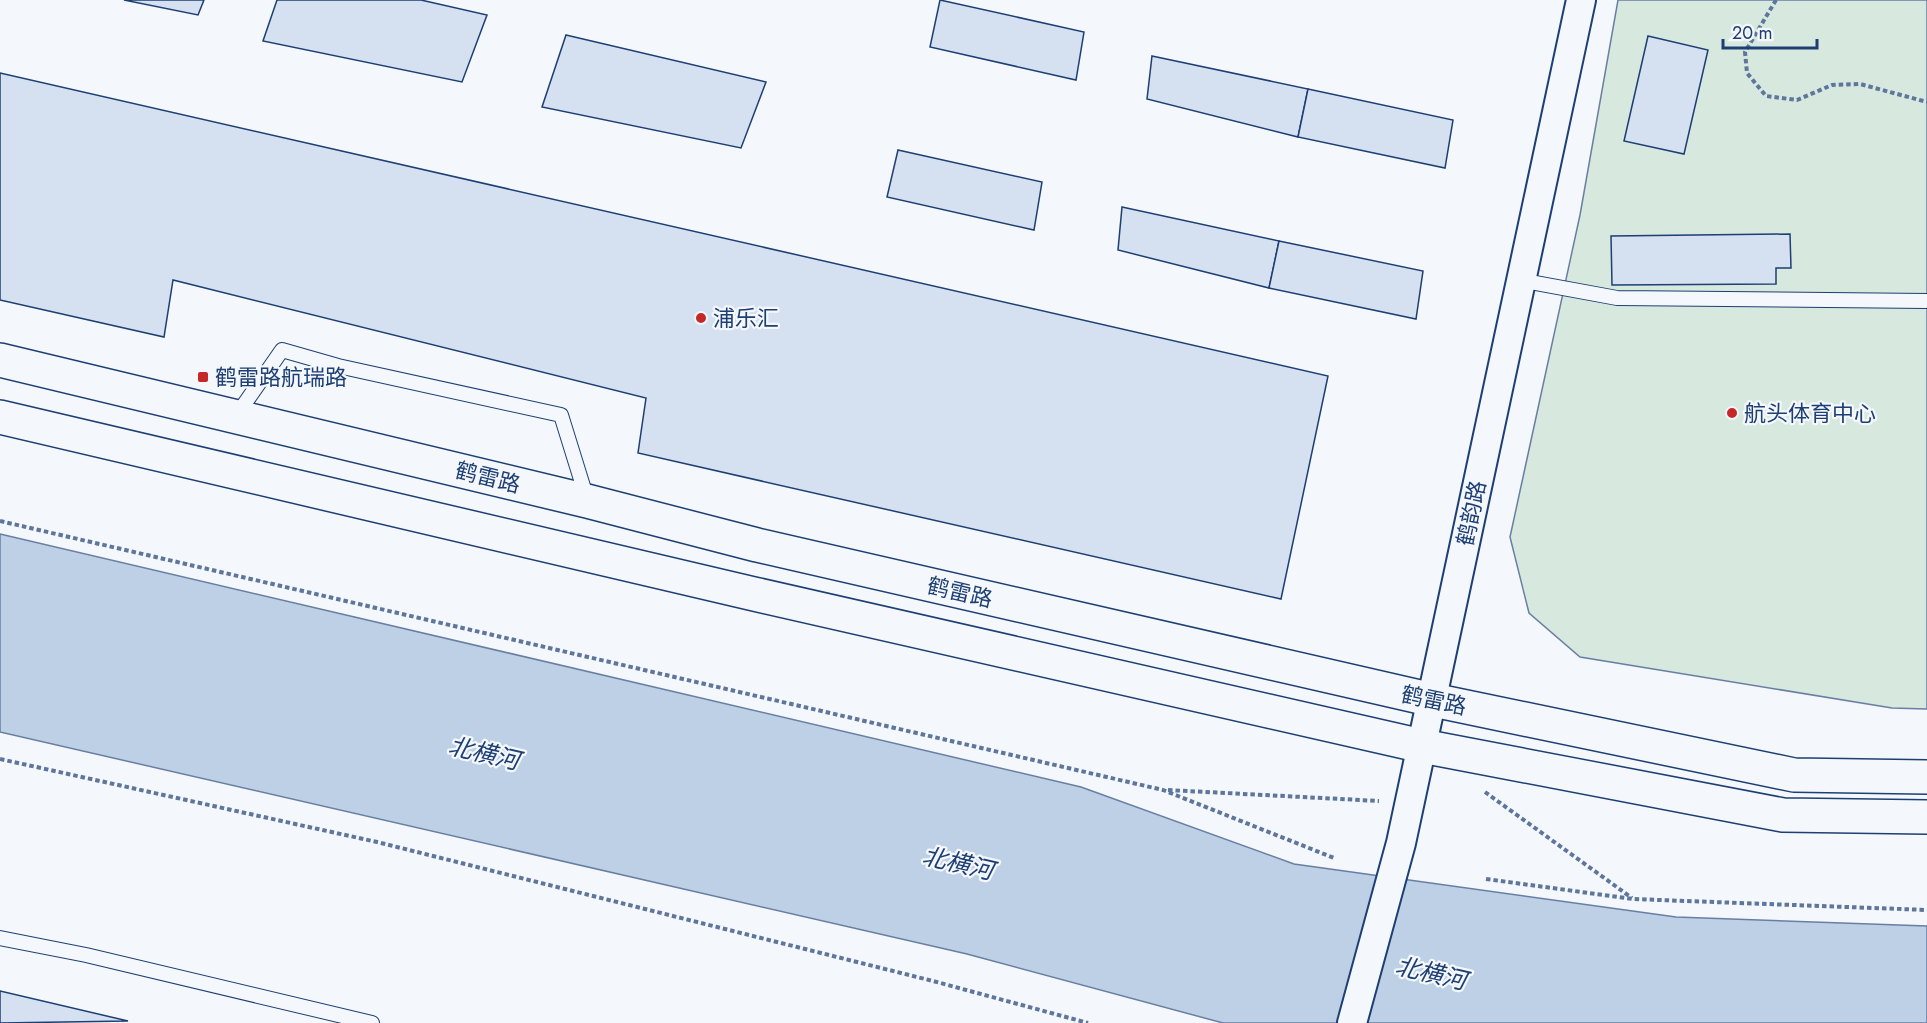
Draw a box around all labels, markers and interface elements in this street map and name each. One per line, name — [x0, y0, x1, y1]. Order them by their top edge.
scale bar — [1723, 12, 1818, 50]
text: 20 m — [1732, 20, 1772, 46]
place label: 浦乐汇 — [713, 302, 779, 334]
marker: 浦乐汇 — [694, 311, 708, 325]
place label: 鹤雷路航瑞路 — [215, 361, 347, 393]
marker: 鹤雷路航瑞路 — [196, 370, 210, 384]
place label: 航头体育中心 — [1744, 397, 1876, 429]
marker: 航头体育中心 — [1725, 406, 1739, 420]
street label: 鹤雷路 — [452, 453, 524, 501]
street label: 鹤韵路 — [1448, 477, 1494, 549]
street label: 鹤雷路 — [924, 569, 996, 615]
street label: 鹤雷路 — [1398, 677, 1470, 723]
water label: 北横河 — [445, 728, 527, 779]
water label: 北横河 — [919, 838, 1001, 889]
water label: 北横河 — [1392, 948, 1474, 999]

